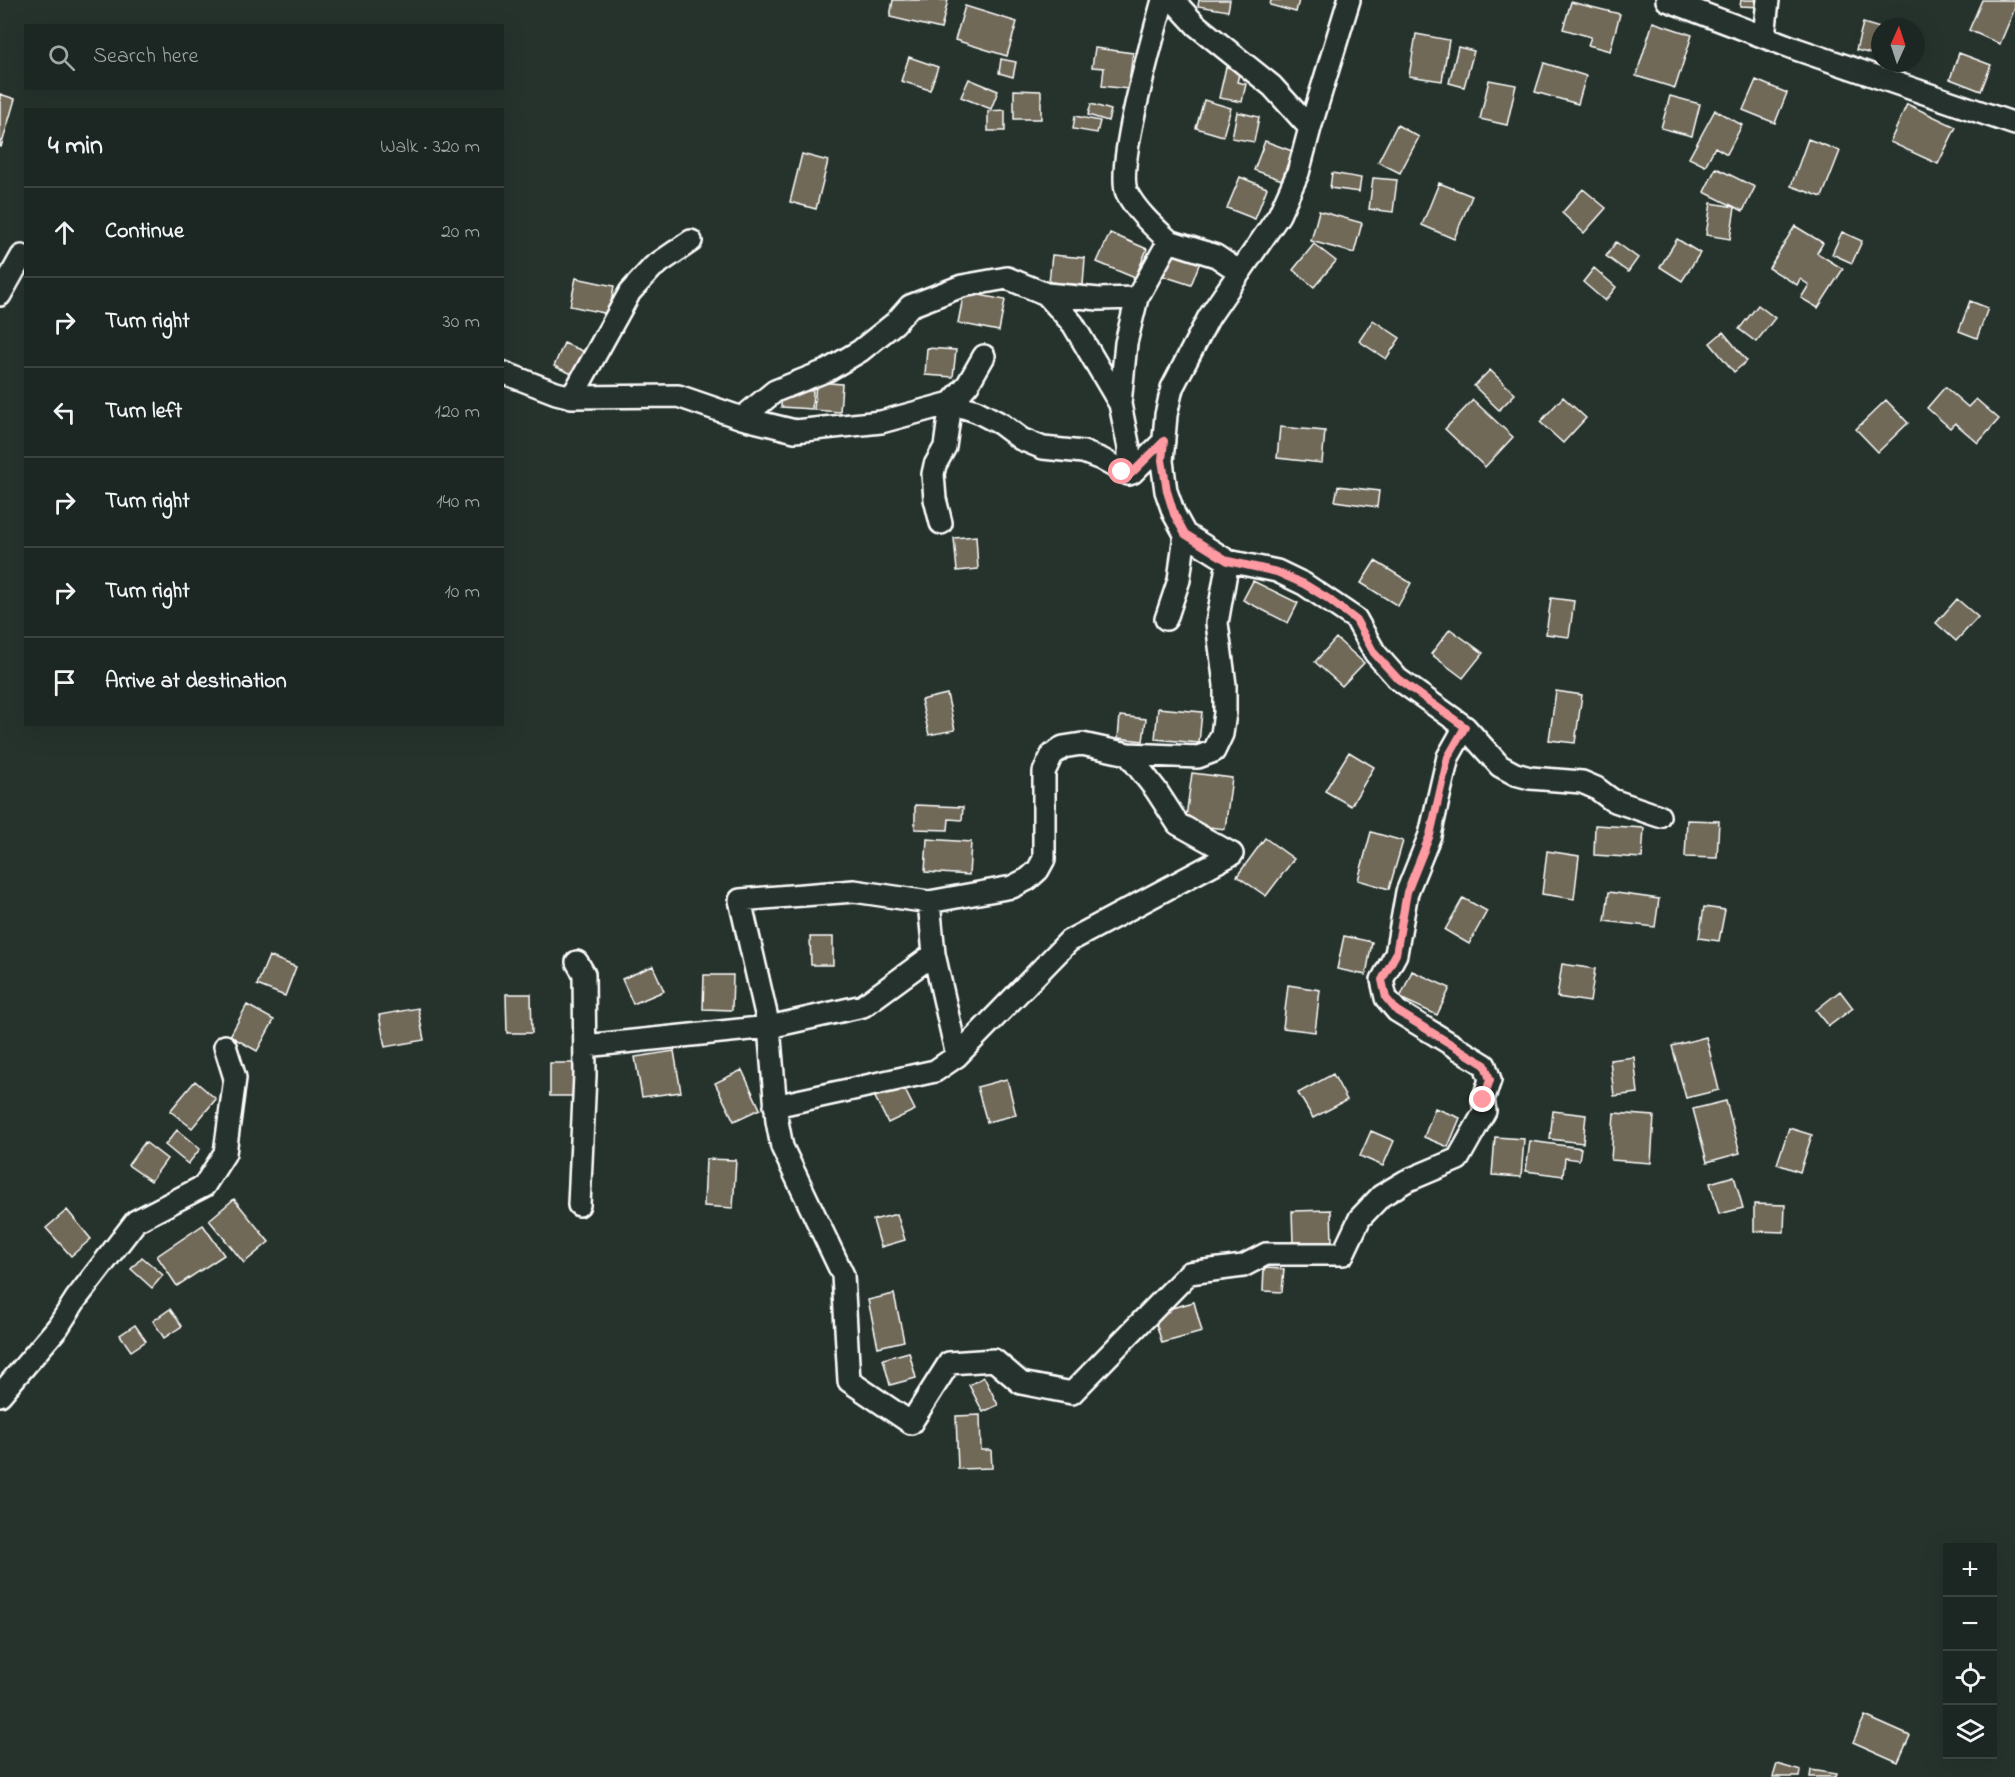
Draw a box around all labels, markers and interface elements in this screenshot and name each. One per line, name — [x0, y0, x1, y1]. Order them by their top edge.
north arrow — [1871, 18, 1925, 72]
search box — [24, 24, 504, 90]
icon: search — [45, 41, 78, 74]
text: Search here — [93, 41, 198, 73]
text: 4 min — [48, 128, 103, 166]
text: Walk · 320 m — [380, 133, 480, 162]
icon: ahead — [48, 216, 81, 249]
text: Continue — [105, 216, 184, 248]
text: 20 m — [441, 218, 480, 247]
icon: right — [48, 306, 81, 339]
text: Turn right — [105, 306, 190, 338]
text: 30 m — [443, 308, 480, 337]
icon: left — [48, 396, 81, 429]
text: Turn left — [105, 396, 182, 428]
text: 120 m — [435, 398, 480, 427]
route start — [1108, 458, 1134, 484]
icon: right — [48, 486, 81, 519]
text: Turn right — [105, 486, 190, 518]
text: 140 m — [436, 488, 480, 517]
icon: right — [48, 576, 81, 609]
text: Turn right — [105, 576, 190, 608]
text: 10 m — [444, 578, 480, 607]
icon: arrive — [48, 666, 81, 699]
text: Arrive at destination — [105, 666, 287, 698]
route end — [1469, 1086, 1495, 1112]
map controls — [1943, 1543, 1997, 1759]
button: + — [1943, 1543, 1997, 1597]
button: − — [1943, 1597, 1997, 1651]
button: locate — [1943, 1651, 1997, 1705]
button: layers — [1943, 1705, 1997, 1759]

